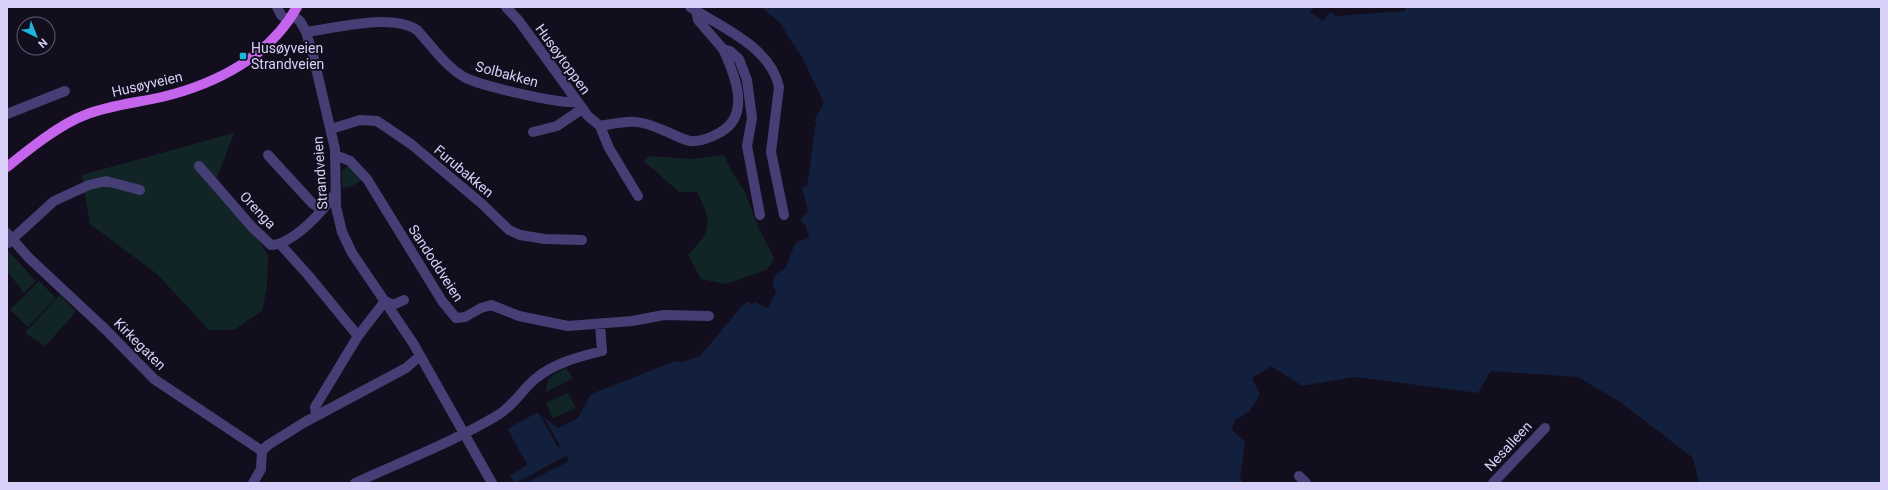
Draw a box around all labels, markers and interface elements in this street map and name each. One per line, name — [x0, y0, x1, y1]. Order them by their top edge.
north arrow — [16, 16, 56, 56]
street label: Husøytoppen — [532, 21, 594, 97]
text: N — [35, 36, 50, 51]
place label: Husøyveien Strandveien — [251, 40, 324, 72]
marker: Husøyveien Strandveien — [238, 51, 248, 61]
street label: Solbakken — [474, 58, 540, 90]
street label: Husøyveien — [110, 68, 184, 100]
street label: Strandveien — [309, 136, 331, 210]
street label: Furubakken — [431, 142, 497, 200]
street label: Orenga — [237, 188, 279, 232]
street label: Sandoddveien — [405, 222, 467, 304]
street label: Kirkegaten — [111, 315, 169, 373]
street label: Nesalleen — [1481, 418, 1535, 474]

